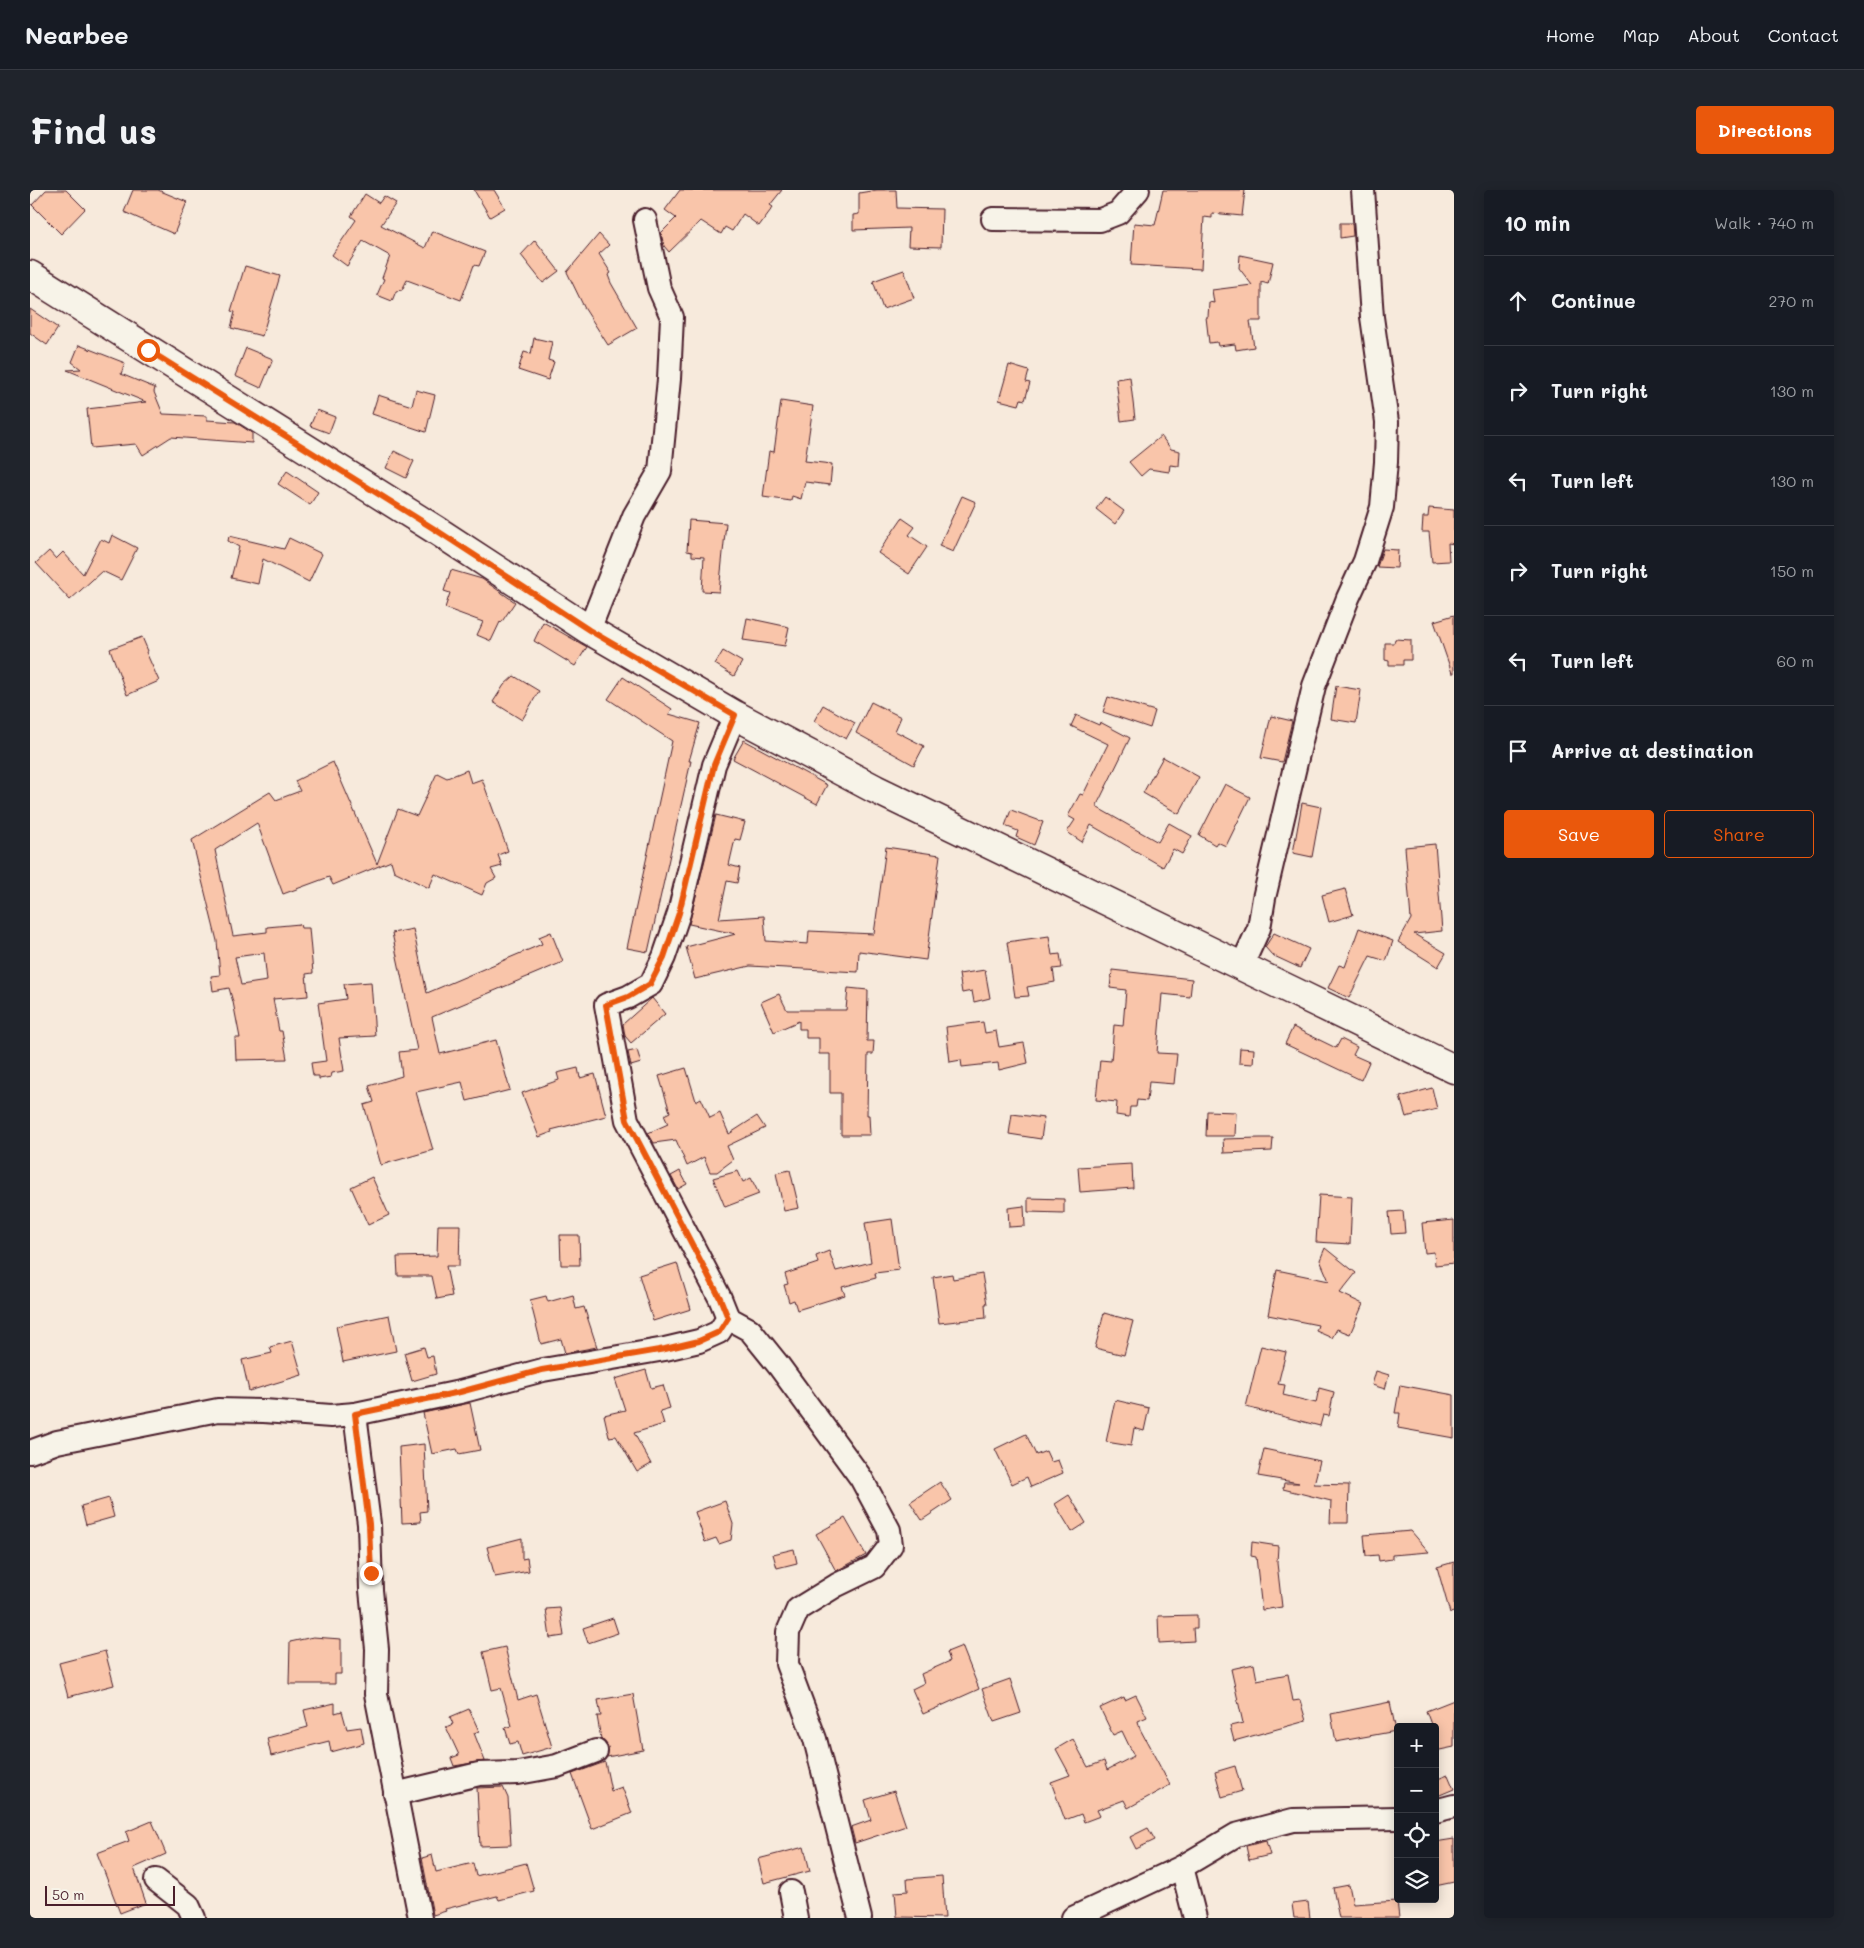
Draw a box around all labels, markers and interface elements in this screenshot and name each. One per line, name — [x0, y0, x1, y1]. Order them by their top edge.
text: Nearbee — [25, 19, 129, 50]
text: Home — [1546, 23, 1595, 47]
text: Map — [1623, 23, 1659, 47]
text: About — [1687, 23, 1740, 47]
text: Contact — [1768, 23, 1839, 47]
button: Directions — [1696, 106, 1834, 154]
text: Find us — [30, 107, 157, 153]
text: 10 min — [1504, 209, 1570, 236]
text: Walk · 740 m — [1714, 212, 1814, 233]
icon: ahead — [1504, 287, 1532, 315]
text: Continue — [1551, 288, 1636, 313]
text: 270 m — [1768, 290, 1814, 311]
route start — [137, 339, 160, 362]
icon: right — [1504, 377, 1532, 405]
text: Turn right — [1551, 378, 1648, 403]
text: 130 m — [1770, 380, 1814, 401]
icon: left — [1504, 467, 1532, 495]
text: Turn left — [1551, 468, 1634, 493]
text: 130 m — [1770, 470, 1814, 491]
icon: right — [1504, 557, 1532, 585]
text: Turn right — [1551, 558, 1648, 583]
text: 150 m — [1770, 560, 1814, 581]
icon: left — [1504, 647, 1532, 675]
text: Turn left — [1551, 648, 1634, 673]
text: 60 m — [1777, 650, 1814, 671]
icon: arrive — [1504, 737, 1532, 765]
text: Arrive at destination — [1551, 738, 1754, 763]
button: Save — [1504, 810, 1654, 858]
button: Share — [1664, 810, 1814, 858]
route end — [360, 1562, 383, 1585]
map controls — [1394, 1723, 1439, 1903]
button: + — [1394, 1723, 1439, 1768]
button: − — [1394, 1768, 1439, 1813]
button: locate — [1394, 1813, 1439, 1858]
button: layers — [1394, 1858, 1439, 1903]
scale bar — [45, 1883, 175, 1906]
text: 50 m — [52, 1885, 84, 1904]

